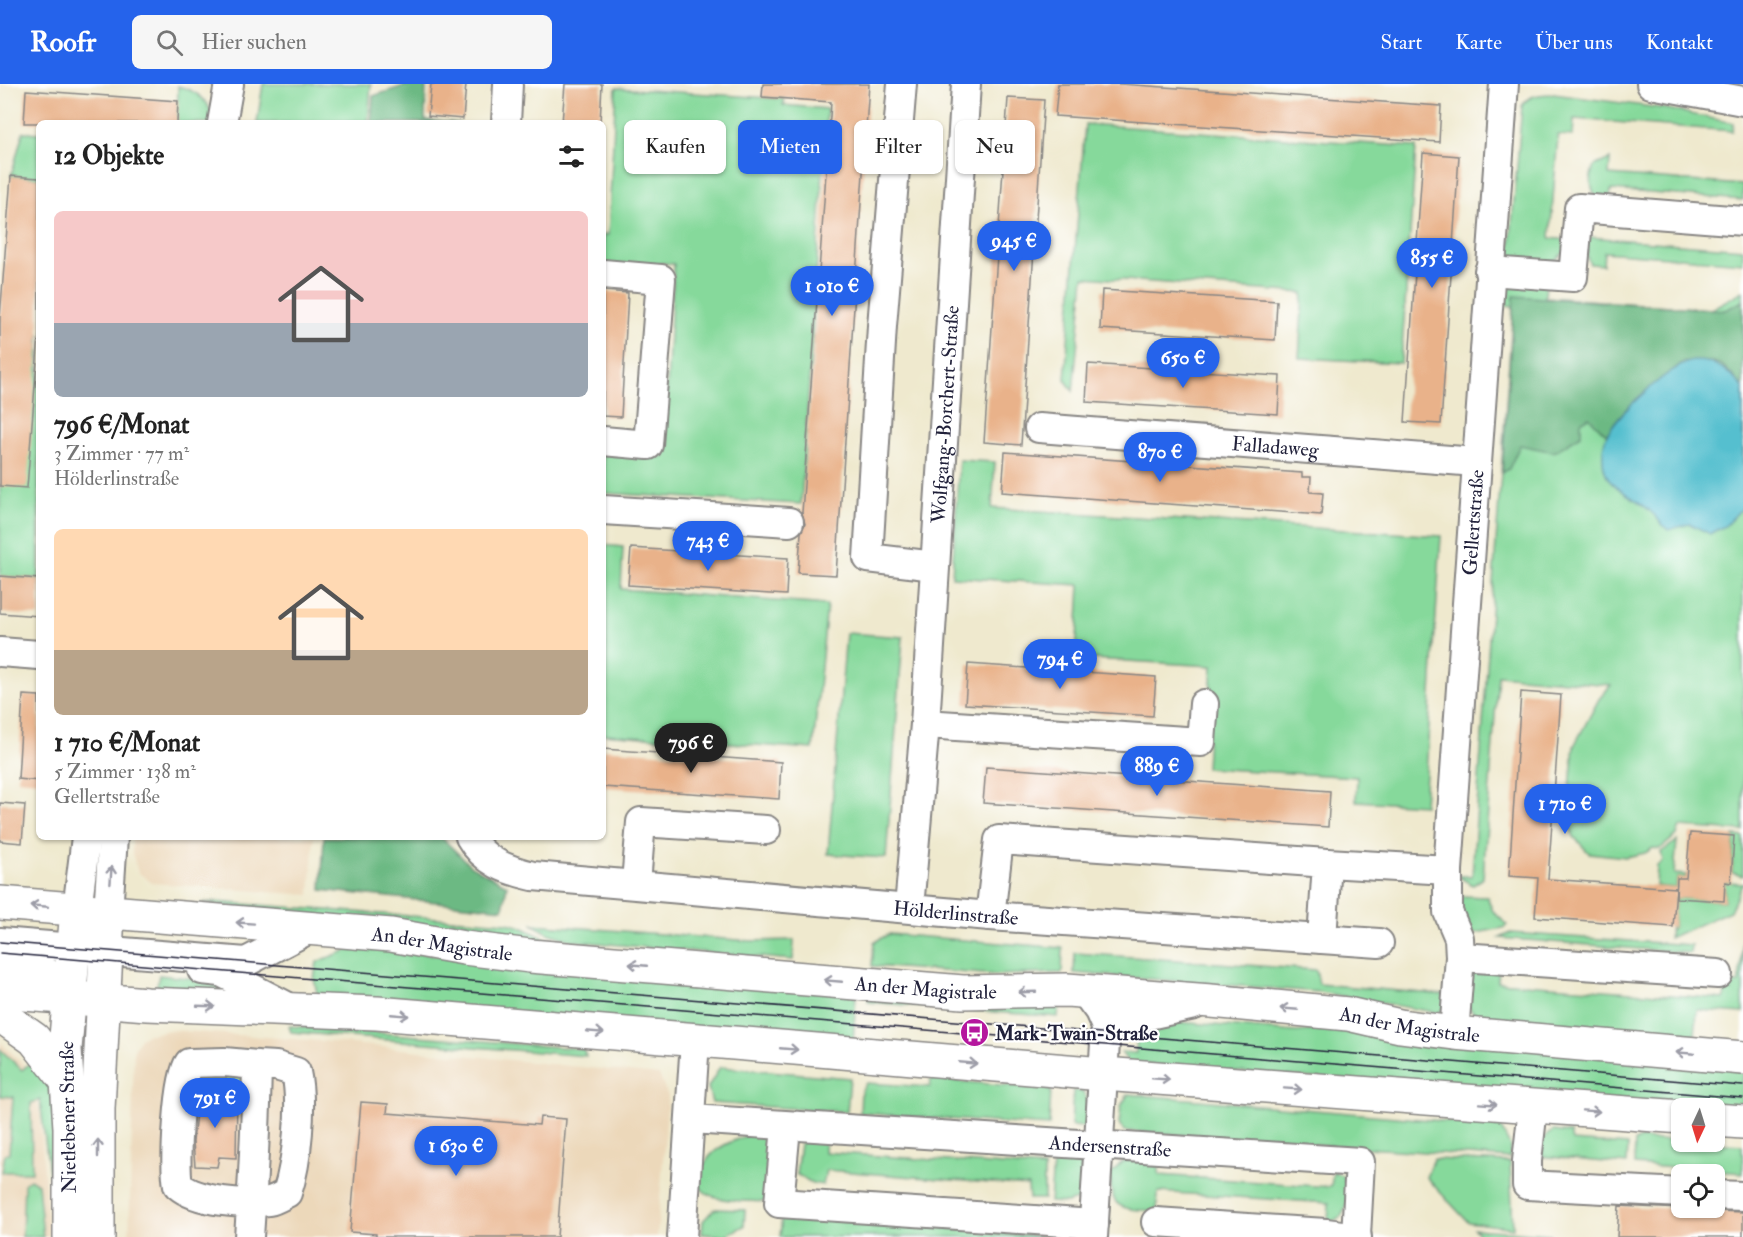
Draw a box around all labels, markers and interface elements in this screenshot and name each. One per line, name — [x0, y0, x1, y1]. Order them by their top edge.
search box — [132, 15, 552, 69]
text: Roofr — [30, 25, 96, 60]
icon: search — [153, 26, 186, 59]
text: Hier suchen — [201, 28, 307, 56]
text: Start — [1380, 29, 1422, 56]
text: Karte — [1455, 29, 1502, 56]
text: Über uns — [1535, 29, 1613, 56]
text: Kontakt — [1646, 29, 1713, 56]
chip: Kaufen — [624, 120, 726, 174]
chip: Mieten — [738, 120, 842, 174]
chip: Filter — [854, 120, 943, 174]
chip: Neu — [955, 120, 1035, 174]
text: 12 Objekte — [54, 140, 164, 172]
icon: filters — [555, 140, 588, 173]
pin: 945 € — [972, 221, 1056, 272]
text: 945 € — [991, 228, 1037, 253]
pin: 855 € — [1390, 238, 1474, 289]
text: 855 € — [1411, 245, 1453, 270]
icon: home — [267, 250, 375, 358]
pin: 1 010 € — [777, 266, 887, 317]
text: 1 010 € — [805, 273, 859, 298]
street label: Wolfgang-Borchert-Straße — [925, 305, 964, 525]
pin: 650 € — [1141, 338, 1225, 389]
text: 650 € — [1161, 345, 1205, 370]
text: 796 €/Monat — [54, 409, 190, 441]
street label: Falladaweg — [1231, 431, 1321, 462]
pin: 870 € — [1118, 432, 1202, 483]
text: 870 € — [1138, 439, 1182, 464]
text: 3 Zimmer · 77 m² — [54, 441, 189, 466]
text: Hölderlinstraße — [54, 466, 179, 491]
street label: Gellertstraße — [1457, 469, 1489, 576]
pin: 743 € — [666, 521, 750, 572]
text: 743 € — [686, 528, 730, 553]
icon: home — [267, 568, 375, 676]
pin: 794 € — [1018, 639, 1102, 690]
text: 794 € — [1037, 646, 1083, 671]
pin: 796 € — [649, 723, 733, 774]
text: 1 710 €/Monat — [54, 727, 200, 759]
text: 796 € — [668, 730, 714, 755]
pin: 889 € — [1115, 746, 1199, 797]
text: 889 € — [1135, 753, 1179, 778]
text: 5 Zimmer · 138 m² — [54, 759, 196, 784]
text: Gellertstraße — [54, 784, 160, 809]
pin: 1 710 € — [1510, 784, 1620, 835]
text: 1 710 € — [1538, 791, 1592, 816]
one-way arrow — [105, 865, 116, 885]
street label: Hölderlinstraße — [892, 895, 1019, 930]
one-way arrow — [29, 900, 49, 911]
one-way arrow — [235, 917, 255, 928]
street label: An der Magistrale — [370, 921, 514, 966]
one-way arrow — [629, 959, 649, 970]
street label: An der Magistrale — [853, 970, 997, 1005]
one-way arrow — [823, 975, 843, 986]
one-way arrow — [1018, 986, 1038, 997]
one-way arrow — [195, 1000, 215, 1012]
street label: An der Magistrale — [1337, 1001, 1481, 1048]
one-way arrow — [1280, 1003, 1300, 1014]
one-way arrow — [390, 1010, 410, 1021]
bus stop icon: Mark-Twain-Straße — [958, 1017, 990, 1049]
place label: Mark-Twain-Straße — [994, 1021, 1158, 1046]
one-way arrow — [584, 1027, 604, 1038]
street label: Nietlebener Straße — [54, 1041, 82, 1193]
one-way arrow — [778, 1043, 798, 1054]
one-way arrow — [1675, 1047, 1695, 1058]
one-way arrow — [958, 1058, 978, 1069]
one-way arrow — [1151, 1074, 1170, 1085]
pin: 791 € — [173, 1078, 257, 1129]
one-way arrow — [1283, 1084, 1303, 1095]
text: 791 € — [194, 1085, 236, 1110]
north arrow — [1671, 1098, 1725, 1152]
map controls — [1671, 1098, 1725, 1218]
one-way arrow — [1477, 1099, 1497, 1110]
one-way arrow — [1581, 1106, 1600, 1117]
pin: 1 630 € — [401, 1126, 511, 1177]
street label: Andersenstraße — [1047, 1129, 1172, 1162]
text: 1 630 € — [428, 1133, 484, 1158]
one-way arrow — [92, 1139, 104, 1159]
button: locate — [1671, 1164, 1725, 1218]

